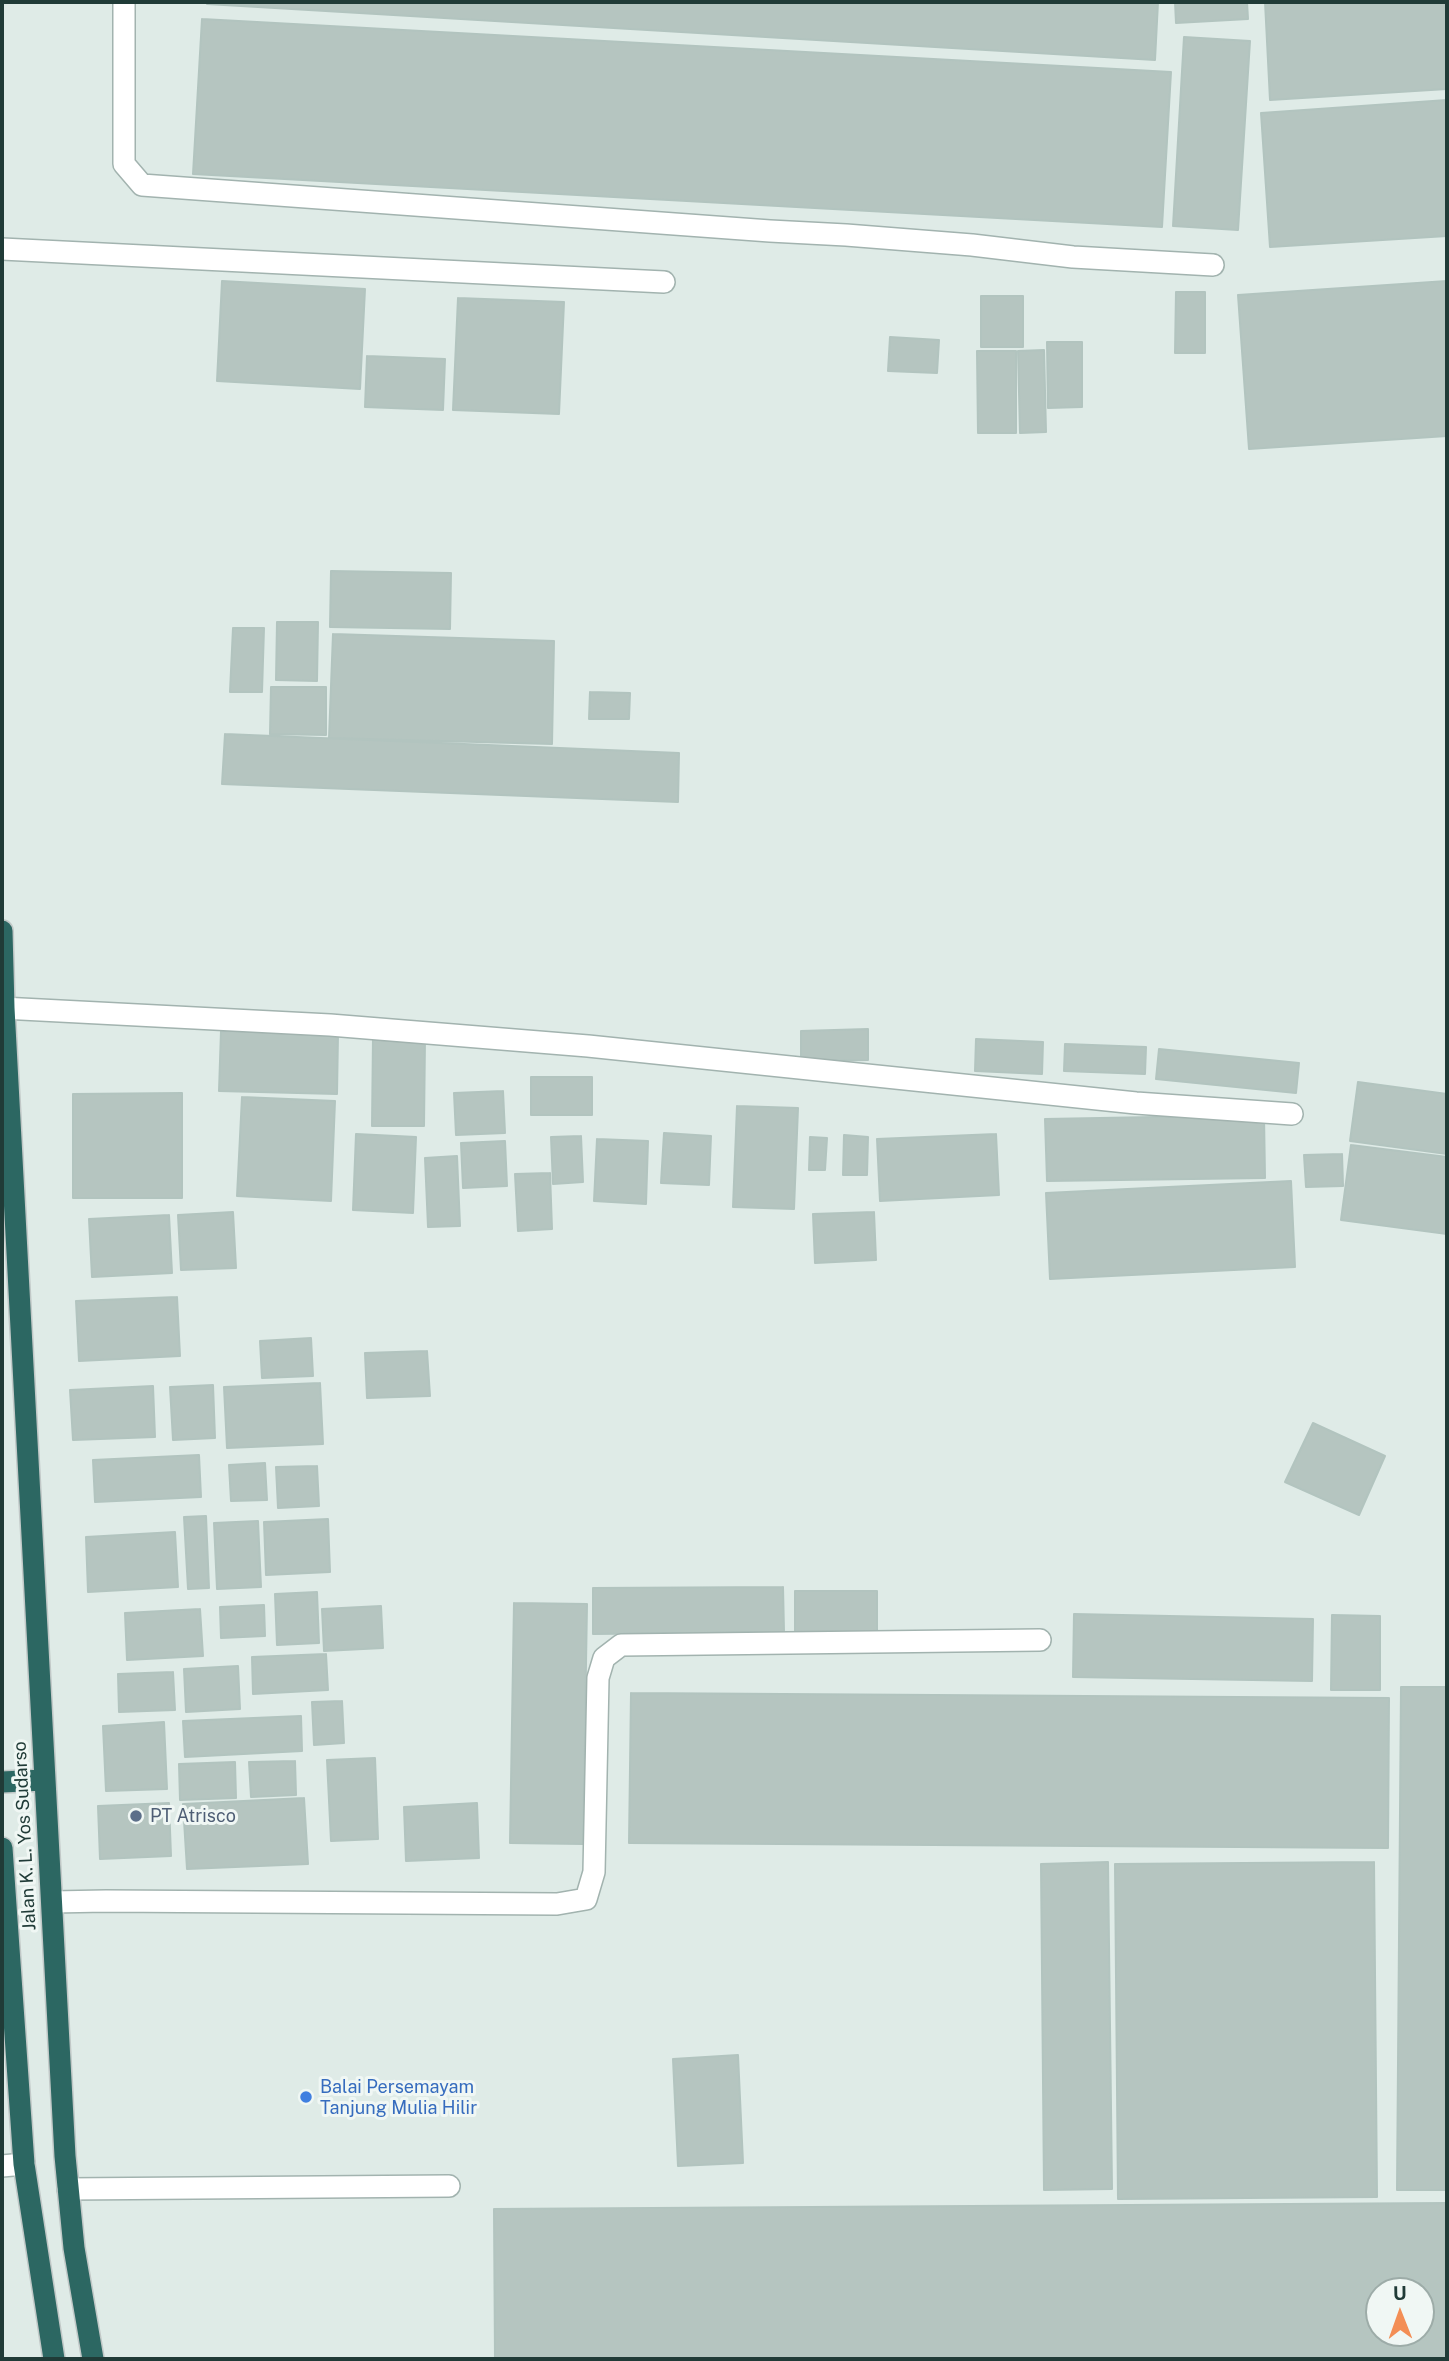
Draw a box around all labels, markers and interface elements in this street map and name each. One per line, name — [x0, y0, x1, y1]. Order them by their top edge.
street label: Jalan K. L. Yos Sudarso — [9, 1741, 41, 1931]
place label: PT Atrisco — [150, 1805, 236, 1827]
marker: PT Atrisco — [128, 1808, 144, 1824]
place label: Balai Persemayam Tanjung Mulia Hilir — [320, 2076, 477, 2118]
marker: Balai Persemayam Tanjung Mulia Hilir — [298, 2089, 314, 2105]
north arrow — [1365, 2277, 1435, 2347]
text: U — [1393, 2282, 1407, 2304]

